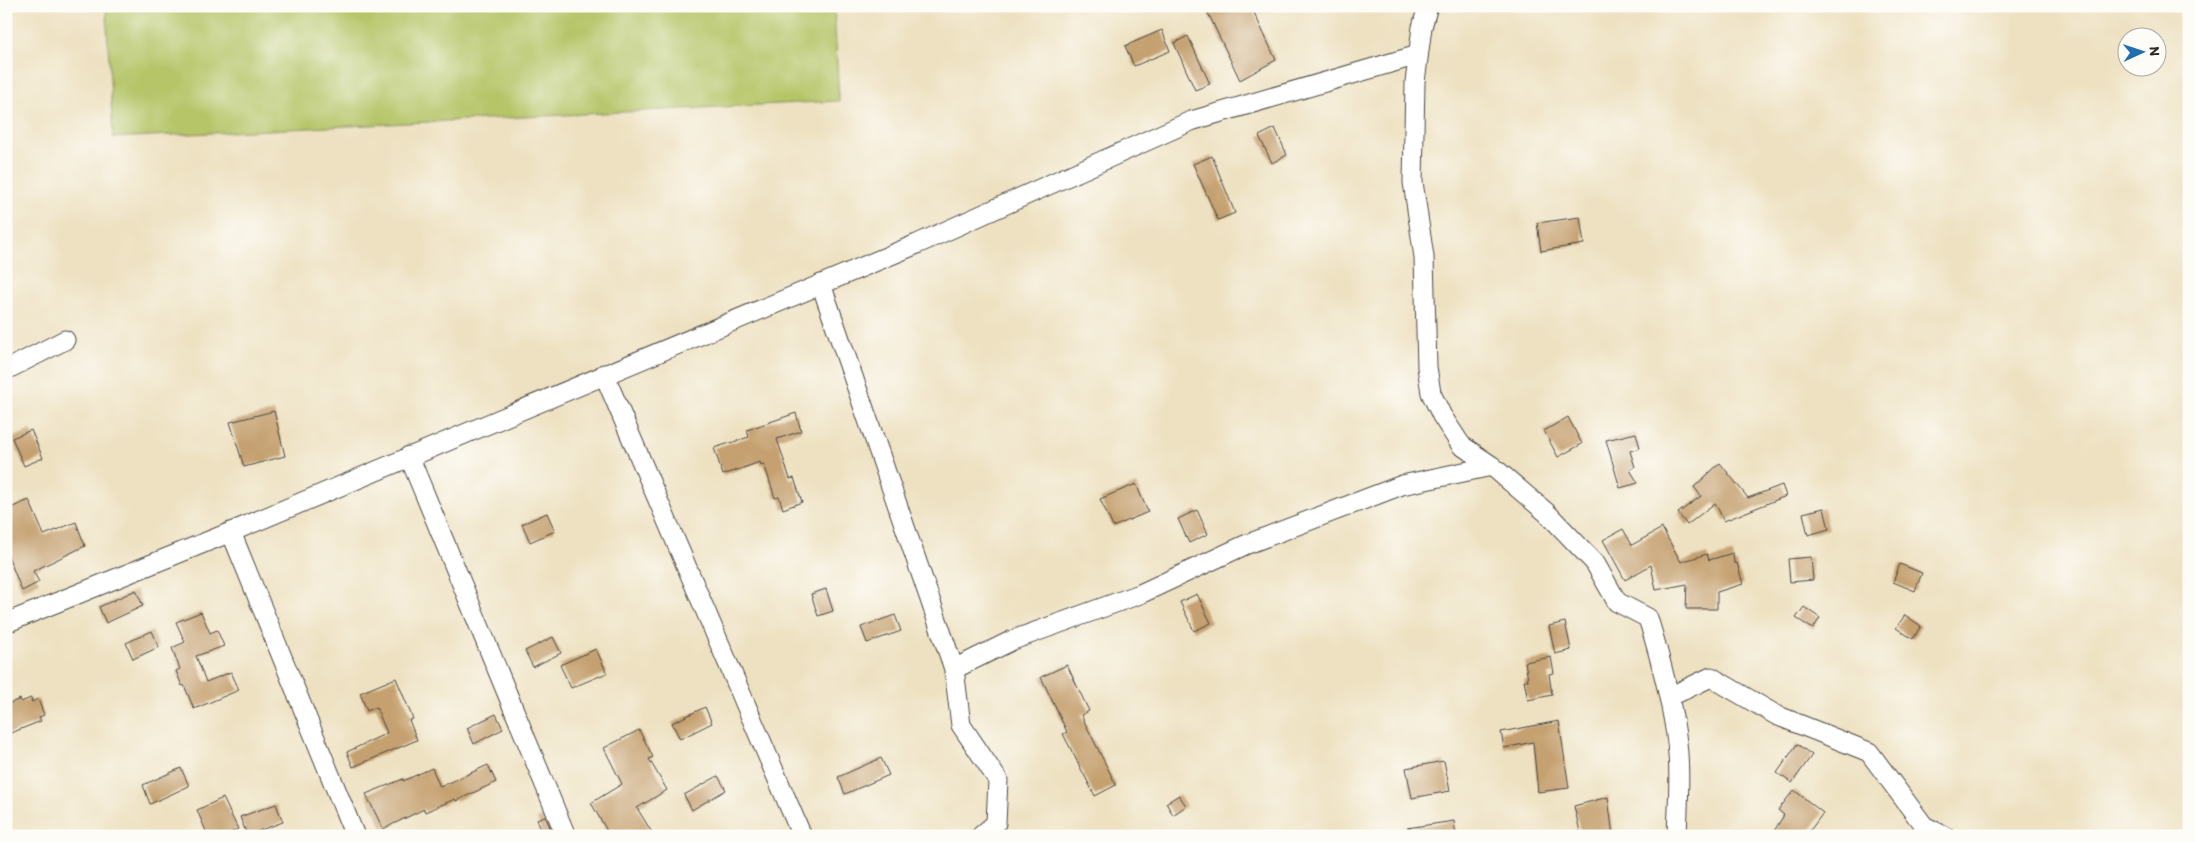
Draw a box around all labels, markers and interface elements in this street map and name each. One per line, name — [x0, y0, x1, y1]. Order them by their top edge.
north arrow — [2118, 28, 2168, 78]
text: N — [2146, 46, 2163, 57]

